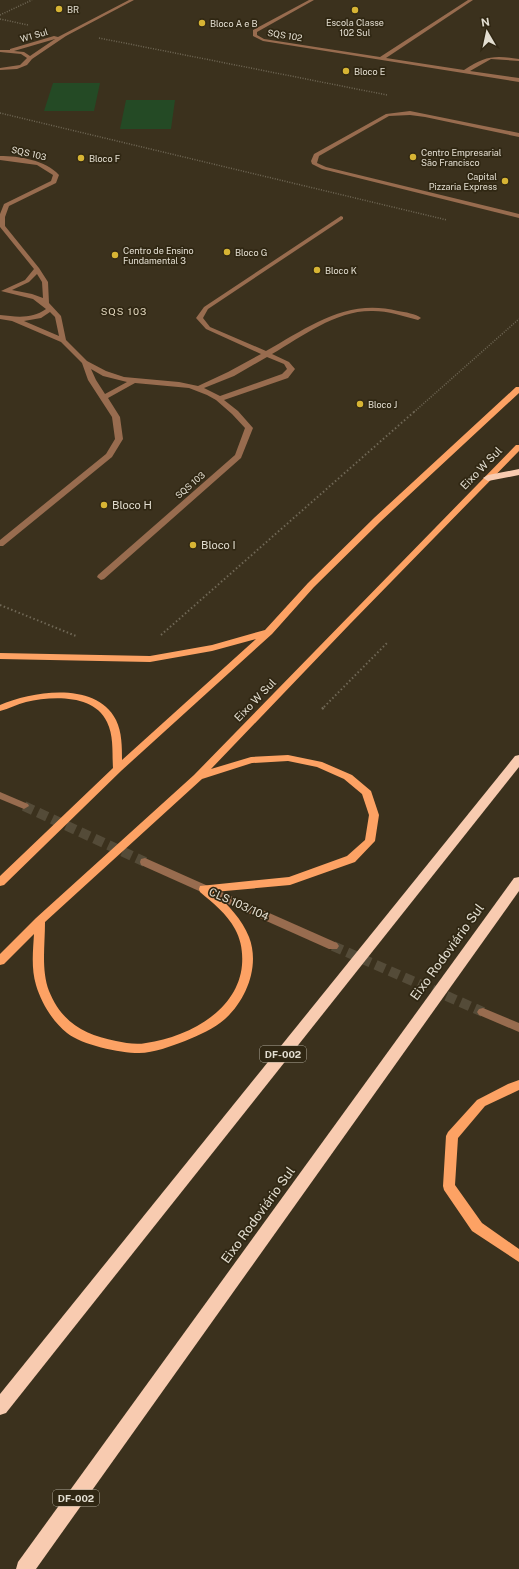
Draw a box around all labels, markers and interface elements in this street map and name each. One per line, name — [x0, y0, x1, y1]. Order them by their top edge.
marker: BR — [54, 4, 64, 14]
place label: BR — [67, 4, 79, 15]
marker: Escola Classe 102 Sul — [350, 5, 360, 15]
north arrow — [467, 12, 507, 52]
text: N — [480, 16, 491, 29]
place label: Escola Classe 102 Sul — [326, 17, 384, 38]
marker: Bloco A e B — [197, 18, 207, 28]
place label: Bloco A e B — [210, 18, 257, 29]
street label: W1 Sul — [19, 26, 49, 44]
street label: SQS 102 — [267, 27, 303, 43]
marker: Bloco E — [341, 66, 351, 76]
place label: Bloco E — [354, 66, 386, 77]
street label: SQS 103 — [10, 144, 48, 162]
place label: Centro Empresarial São Francisco — [421, 147, 502, 168]
marker: Centro Empresarial São Francisco — [408, 152, 418, 162]
marker: Bloco F — [76, 153, 86, 163]
place label: Bloco F — [89, 153, 120, 164]
place label: Capital Pizzaria Express — [429, 171, 497, 192]
marker: Capital Pizzaria Express — [500, 176, 510, 186]
place label: Centro de Ensino Fundamental 3 — [123, 245, 194, 266]
marker: Bloco G — [222, 247, 232, 257]
place label: Bloco G — [235, 247, 267, 258]
marker: Centro de Ensino Fundamental 3 — [110, 250, 120, 260]
marker: Bloco K — [312, 265, 322, 275]
place label: Bloco K — [325, 265, 357, 276]
district label: SQS 103 — [101, 305, 147, 317]
marker: Bloco J — [355, 399, 365, 409]
place label: Bloco J — [368, 399, 397, 410]
street label: Eixo W Sul — [458, 444, 504, 492]
street label: SQS 103 — [173, 469, 207, 501]
place label: Bloco H — [112, 499, 152, 511]
marker: Bloco H — [99, 500, 109, 510]
place label: Bloco I — [201, 539, 236, 551]
marker: Bloco I — [188, 540, 198, 550]
street label: Eixo W Sul — [232, 676, 278, 724]
street label: CLS 103/104 — [207, 885, 271, 923]
street label: Eixo Rodoviário Sul — [407, 901, 487, 1003]
road number: DF-002 — [260, 1046, 306, 1062]
street label: Eixo Rodoviário Sul — [218, 1164, 298, 1266]
road number: DF-002 — [53, 1490, 99, 1506]

